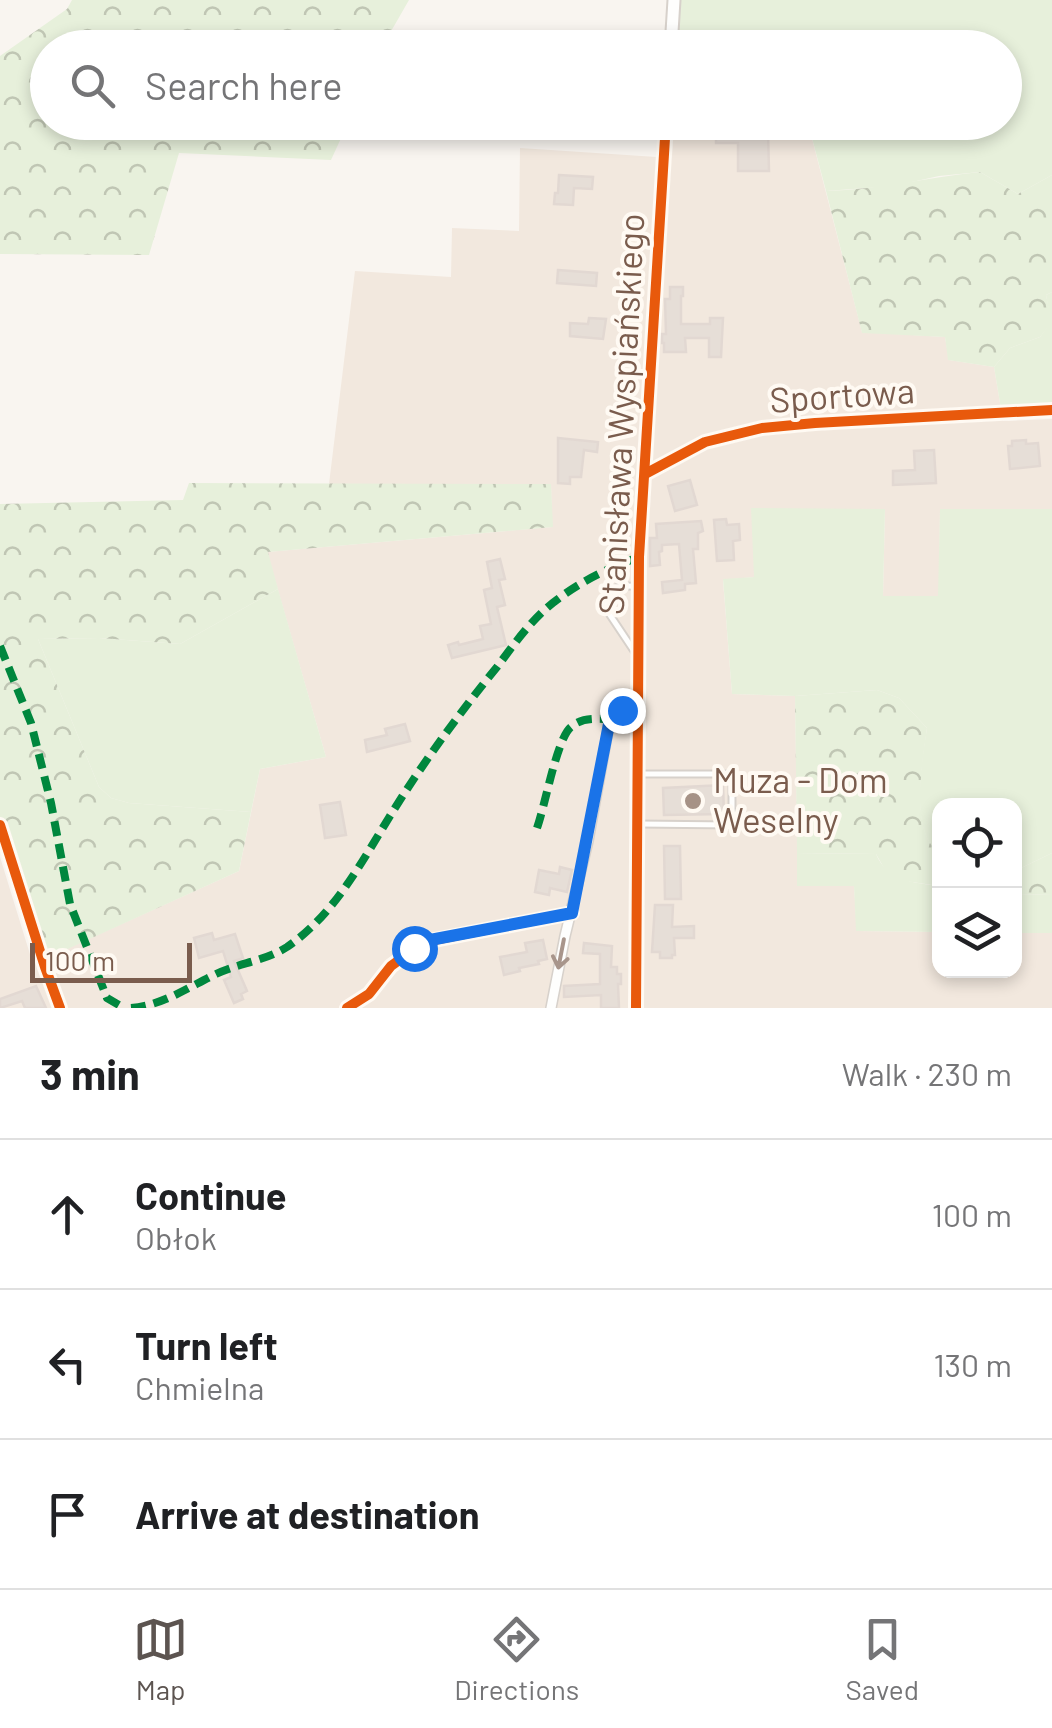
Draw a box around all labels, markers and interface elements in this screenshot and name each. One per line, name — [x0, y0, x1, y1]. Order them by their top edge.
search box — [30, 30, 1022, 140]
icon: search — [65, 58, 120, 113]
text: Search here — [145, 62, 343, 108]
street label: Stanisława Wyspiańskiego — [589, 212, 651, 616]
street label: Sportowa — [768, 368, 916, 420]
route end — [600, 688, 646, 734]
place label: Muza - Dom Weselny — [713, 758, 888, 840]
marker: Muza - Dom Weselny — [682, 790, 704, 812]
map controls — [932, 798, 1022, 978]
button: locate — [932, 798, 1022, 888]
button: layers — [932, 888, 1022, 978]
route start — [392, 926, 438, 972]
scale bar — [30, 938, 192, 983]
one-way arrow — [551, 938, 570, 970]
text: 100 m — [45, 943, 115, 977]
text: 3 min — [40, 1048, 140, 1098]
text: Walk · 230 m — [842, 1054, 1012, 1092]
text: Continue — [135, 1172, 286, 1218]
icon: ahead — [40, 1187, 95, 1242]
text: 100 m — [932, 1195, 1012, 1233]
text: Obłok — [135, 1218, 217, 1256]
text: Turn left — [135, 1322, 278, 1368]
icon: left — [40, 1337, 95, 1392]
text: 130 m — [933, 1345, 1012, 1383]
text: Chmielna — [135, 1368, 264, 1406]
icon: arrive — [40, 1487, 95, 1542]
text: Arrive at destination — [135, 1491, 480, 1537]
tab: Map — [133, 1612, 188, 1706]
tab: Directions — [454, 1612, 579, 1706]
tab: Saved — [845, 1612, 919, 1706]

